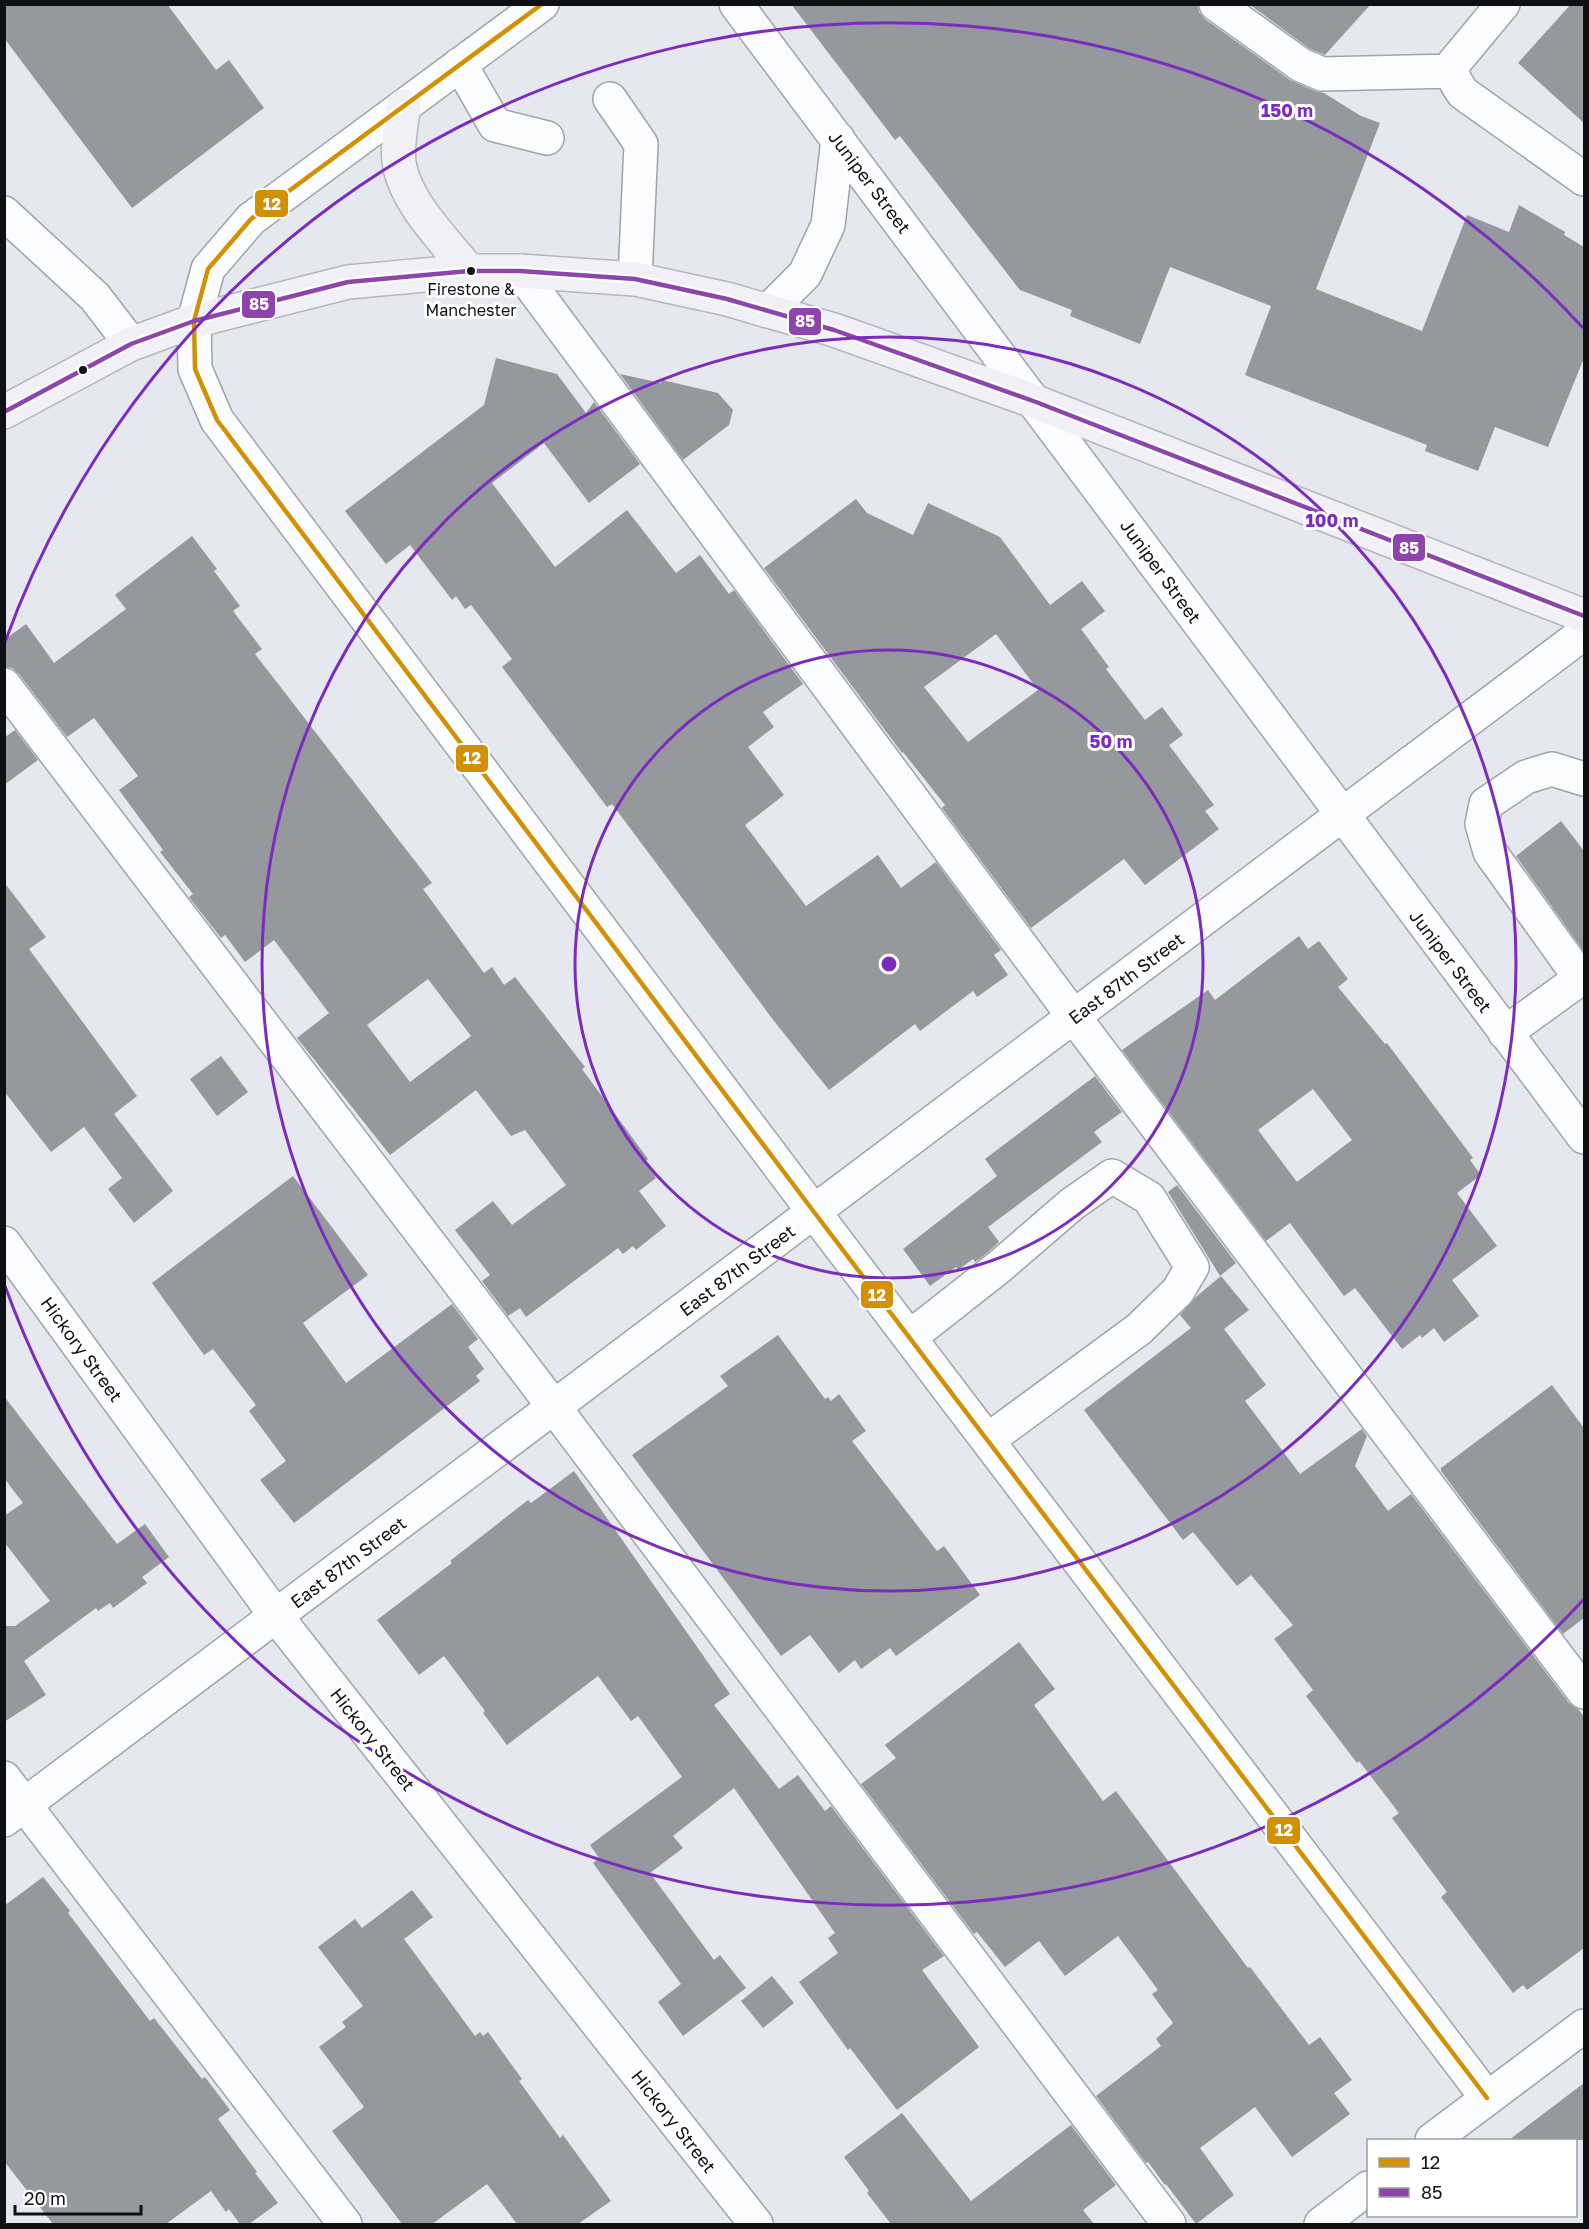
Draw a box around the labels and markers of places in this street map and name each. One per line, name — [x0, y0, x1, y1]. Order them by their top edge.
marker: Firestone & Manchester — [465, 265, 477, 277]
place label: Firestone & Manchester — [426, 279, 516, 320]
unlabelled marker — [77, 364, 89, 376]
centre of rings — [879, 954, 899, 974]

